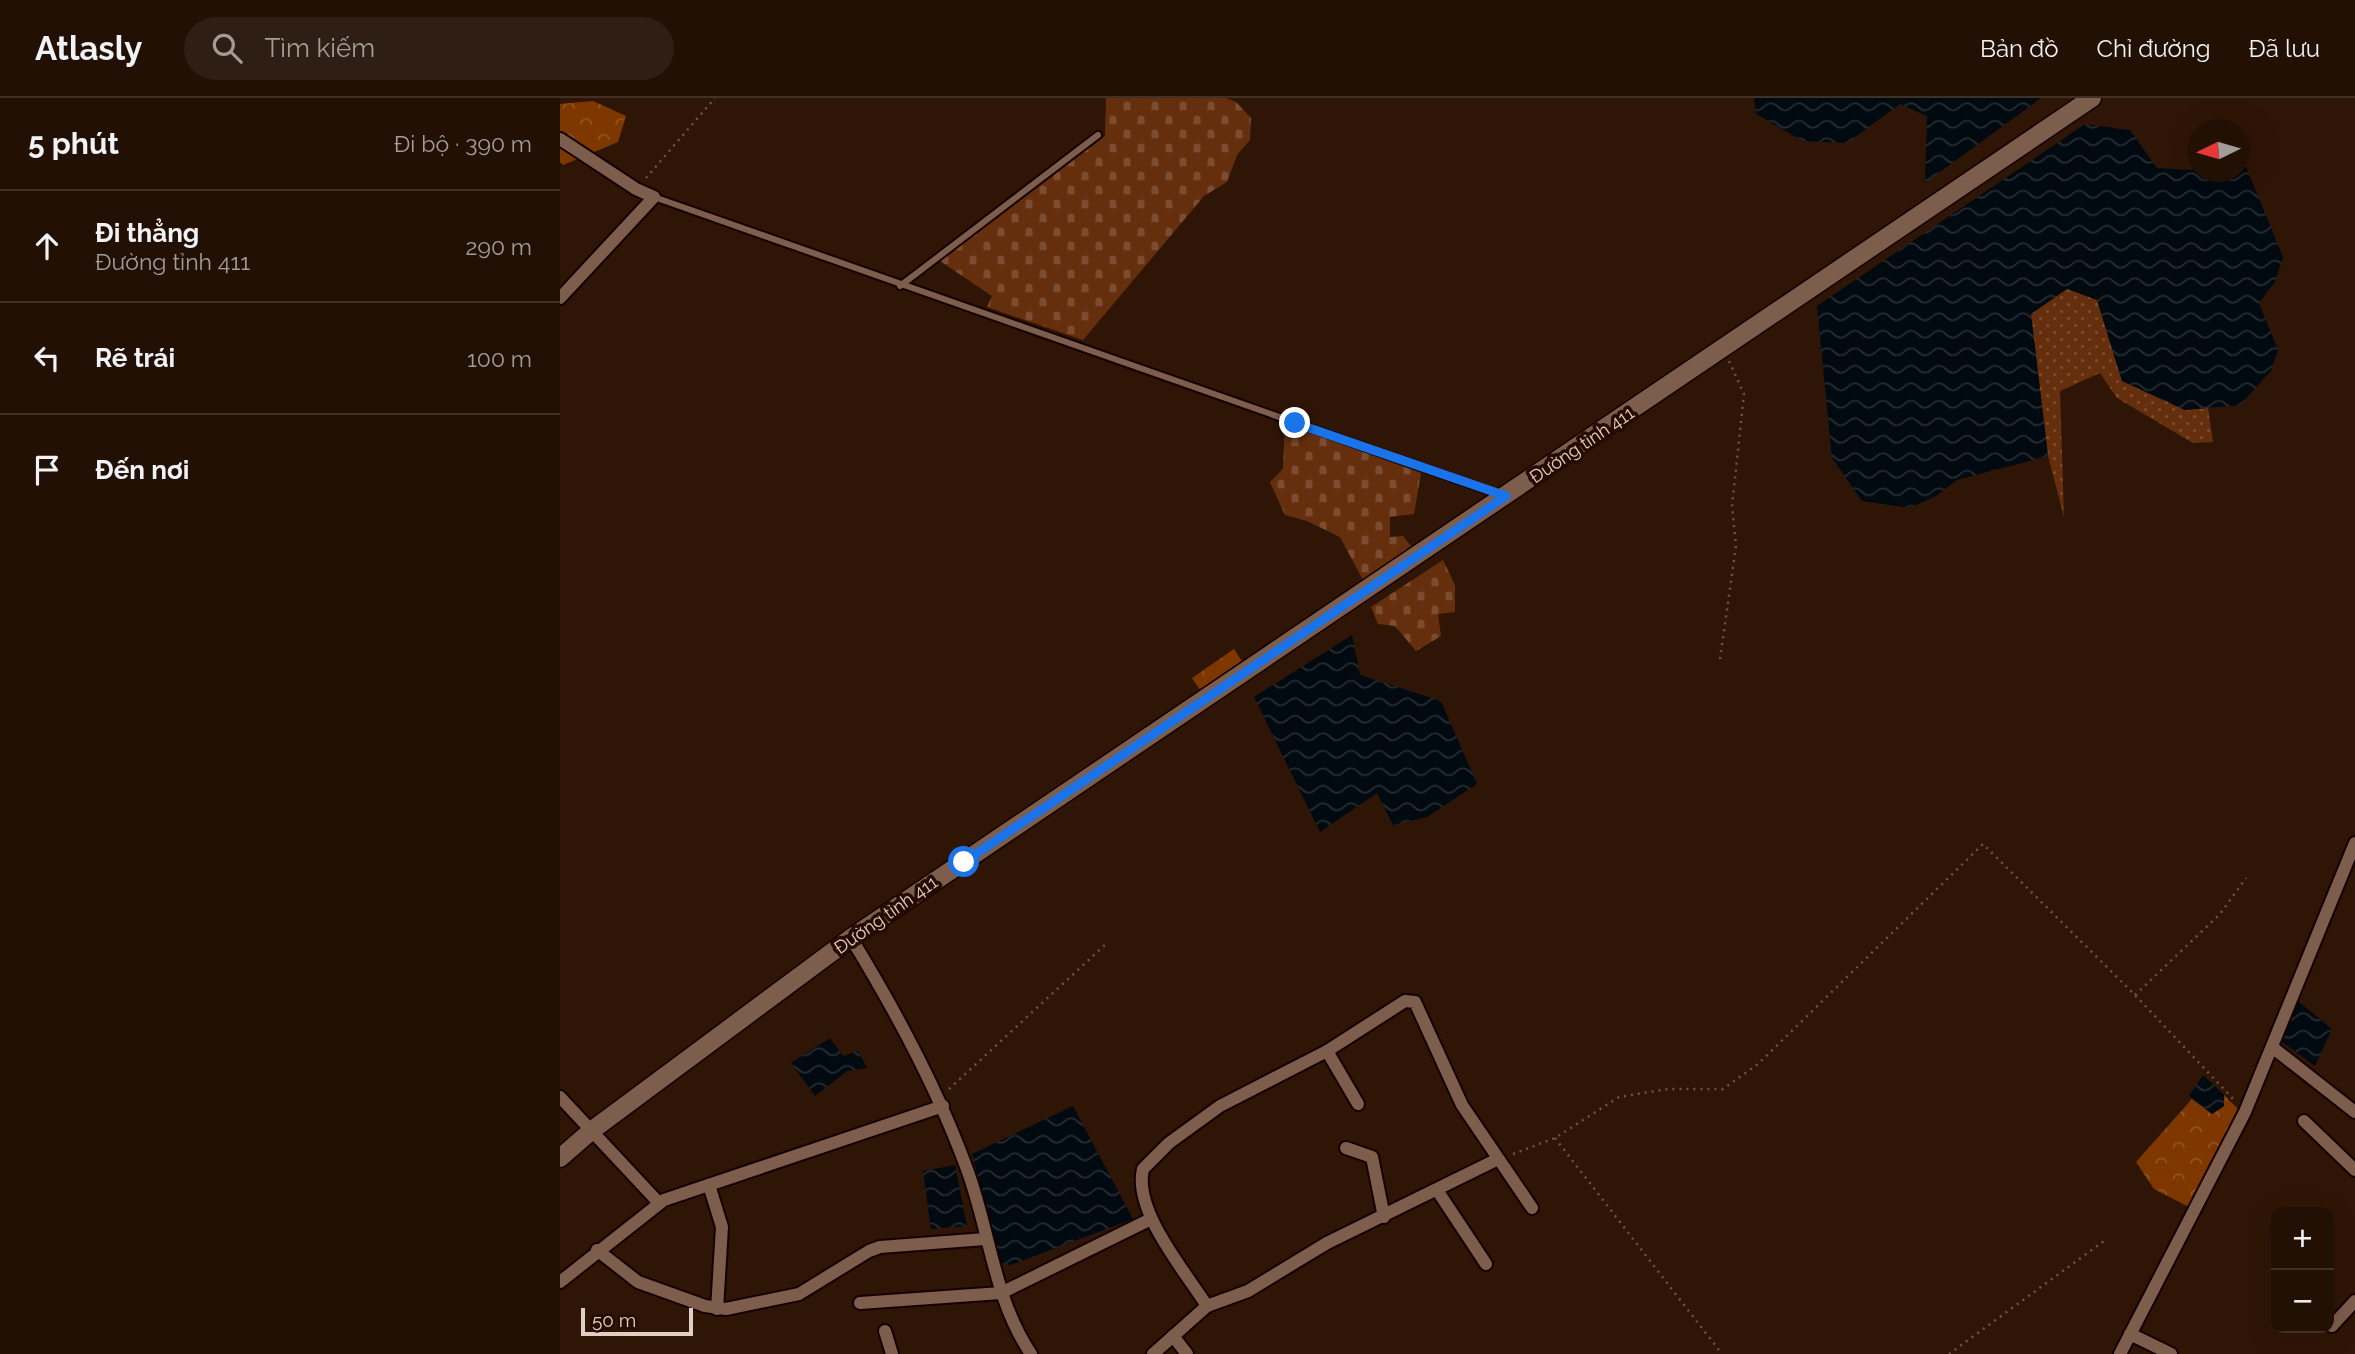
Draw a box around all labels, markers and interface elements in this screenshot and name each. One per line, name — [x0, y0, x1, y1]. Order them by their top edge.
search box — [184, 17, 674, 80]
text: Atlasly — [35, 29, 142, 68]
icon: search — [208, 29, 246, 67]
text: Tìm kiếm — [264, 33, 375, 63]
text: Bản đồ — [1980, 34, 2058, 63]
text: Chỉ đường — [2096, 34, 2211, 63]
text: Đã lưu — [2249, 34, 2320, 63]
north arrow — [2187, 119, 2250, 182]
text: 5 phút — [28, 126, 119, 161]
text: Đi bộ · 390 m — [394, 130, 532, 157]
text: Đi thẳng — [95, 218, 199, 248]
icon: ahead — [28, 227, 66, 265]
text: 290 m — [465, 233, 532, 260]
text: Đường tỉnh 411 — [95, 248, 250, 275]
icon: left — [28, 339, 66, 377]
text: Rẽ trái — [95, 343, 175, 373]
text: 100 m — [467, 345, 532, 372]
street label: Đường tỉnh 411 — [1526, 402, 1638, 487]
route end — [1279, 407, 1310, 438]
icon: arrive — [28, 451, 66, 489]
text: Đến nơi — [95, 455, 189, 485]
route start — [948, 846, 979, 877]
street label: Đường tỉnh 411 — [830, 871, 942, 958]
map controls — [2271, 1207, 2334, 1333]
button: + — [2271, 1207, 2334, 1270]
button: − — [2271, 1270, 2334, 1333]
scale bar — [581, 1305, 693, 1337]
text: 50 m — [592, 1309, 636, 1331]

